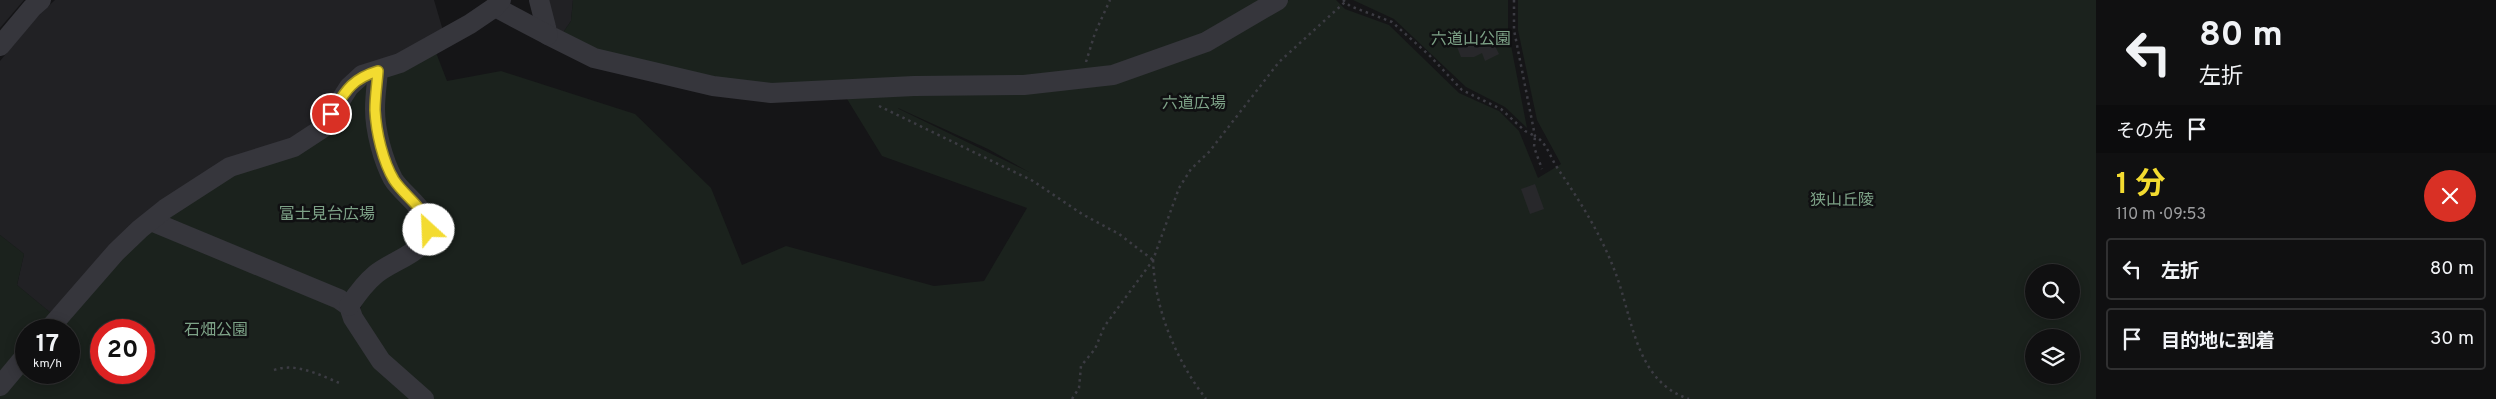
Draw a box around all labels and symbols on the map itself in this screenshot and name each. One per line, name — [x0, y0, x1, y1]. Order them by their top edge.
park label: 六道山公園 — [1431, 30, 1511, 50]
pin — [310, 93, 352, 135]
park label: 六道広場 — [1162, 94, 1226, 114]
park label: 狭山丘陵 — [1810, 191, 1874, 211]
position arrow — [402, 203, 454, 255]
park label: 富士見台広場 — [279, 205, 375, 225]
speed limit sign: 20 — [90, 319, 155, 384]
park label: 石畑公園 — [184, 321, 248, 341]

